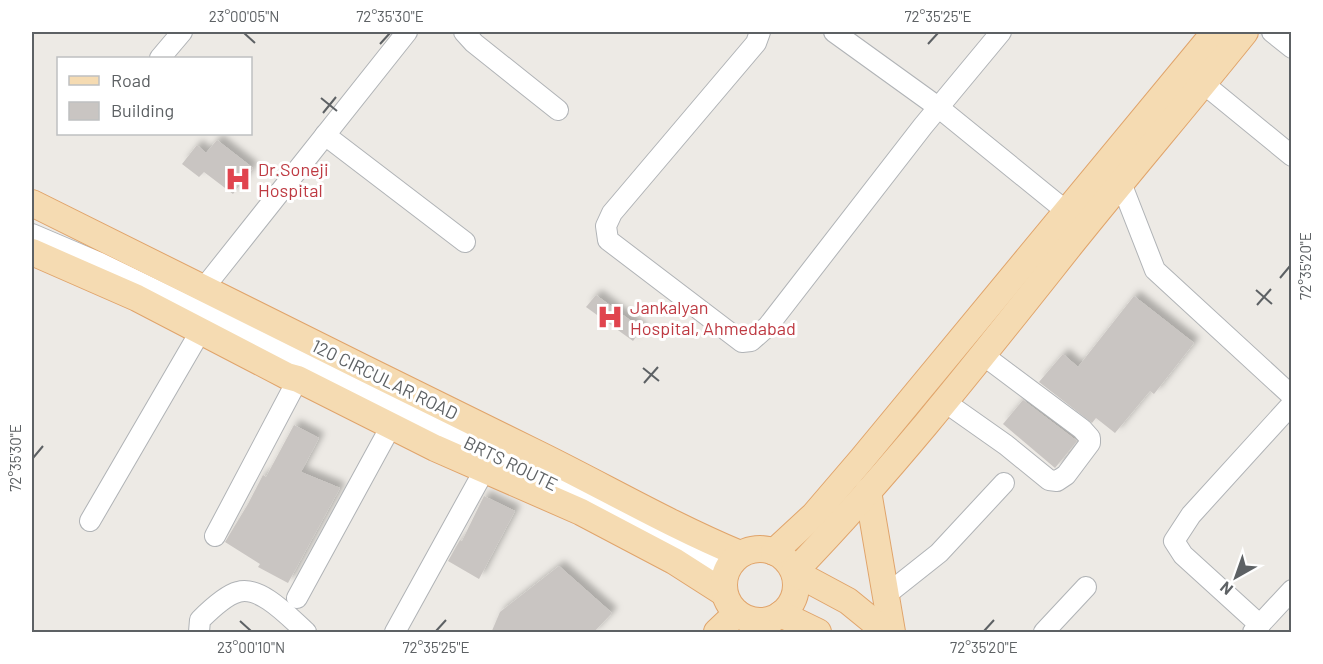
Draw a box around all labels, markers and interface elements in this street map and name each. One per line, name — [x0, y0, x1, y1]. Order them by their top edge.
text: 23°00'05"N — [209, 7, 279, 25]
text: 72°35'30"E — [356, 7, 424, 25]
text: 72°35'25"E — [904, 7, 972, 25]
legend — [57, 57, 252, 135]
text: Road — [111, 69, 151, 91]
text: Building — [111, 99, 174, 121]
place label: Dr.Soneji Hospital — [258, 158, 329, 201]
hospital icon: Dr.Soneji Hospital — [223, 164, 253, 194]
text: 72°35'20"E — [1296, 232, 1314, 300]
place label: Jankalyan Hospital, Ahmedabad — [630, 296, 796, 339]
hospital icon: Jankalyan Hospital, Ahmedabad — [595, 302, 625, 332]
street label: 120 CIRCULAR ROAD — [308, 334, 462, 424]
text: 72°35'30"E — [6, 424, 24, 492]
street label: BRTS ROUTE — [461, 431, 561, 495]
north arrow — [1206, 547, 1266, 607]
text: N — [1216, 578, 1236, 600]
text: 23°00'10"N — [217, 638, 285, 656]
text: 72°35'25"E — [402, 638, 470, 656]
text: 72°35'20"E — [950, 638, 1018, 656]

